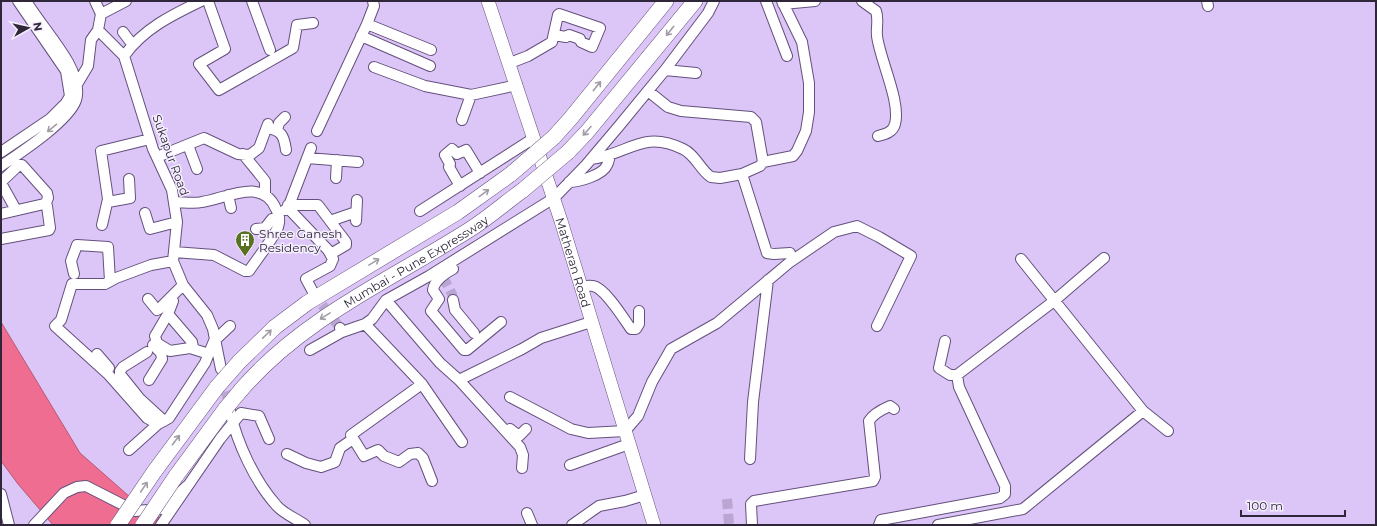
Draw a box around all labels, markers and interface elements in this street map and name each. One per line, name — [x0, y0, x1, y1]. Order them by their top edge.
north arrow — [8, 8, 48, 48]
text: N — [30, 21, 45, 32]
one-way arrow — [665, 26, 674, 37]
one-way arrow — [593, 81, 602, 92]
street label: Sukapur Road — [149, 112, 193, 198]
one-way arrow — [46, 123, 57, 132]
one-way arrow — [583, 126, 592, 137]
one-way arrow — [479, 189, 490, 197]
street label: Mumbai - Pune Expressway — [340, 211, 491, 311]
street label: Matheran Road — [553, 216, 594, 309]
place label: Shree Ganesh Residency — [259, 226, 342, 255]
building icon: Shree Ganesh Residency — [234, 229, 256, 257]
one-way arrow — [368, 257, 380, 265]
one-way arrow — [320, 312, 331, 320]
one-way arrow — [262, 330, 272, 339]
one-way arrow — [172, 435, 180, 446]
one-way arrow — [140, 482, 148, 493]
scale bar — [1241, 492, 1345, 518]
text: 100 m — [1247, 498, 1283, 513]

